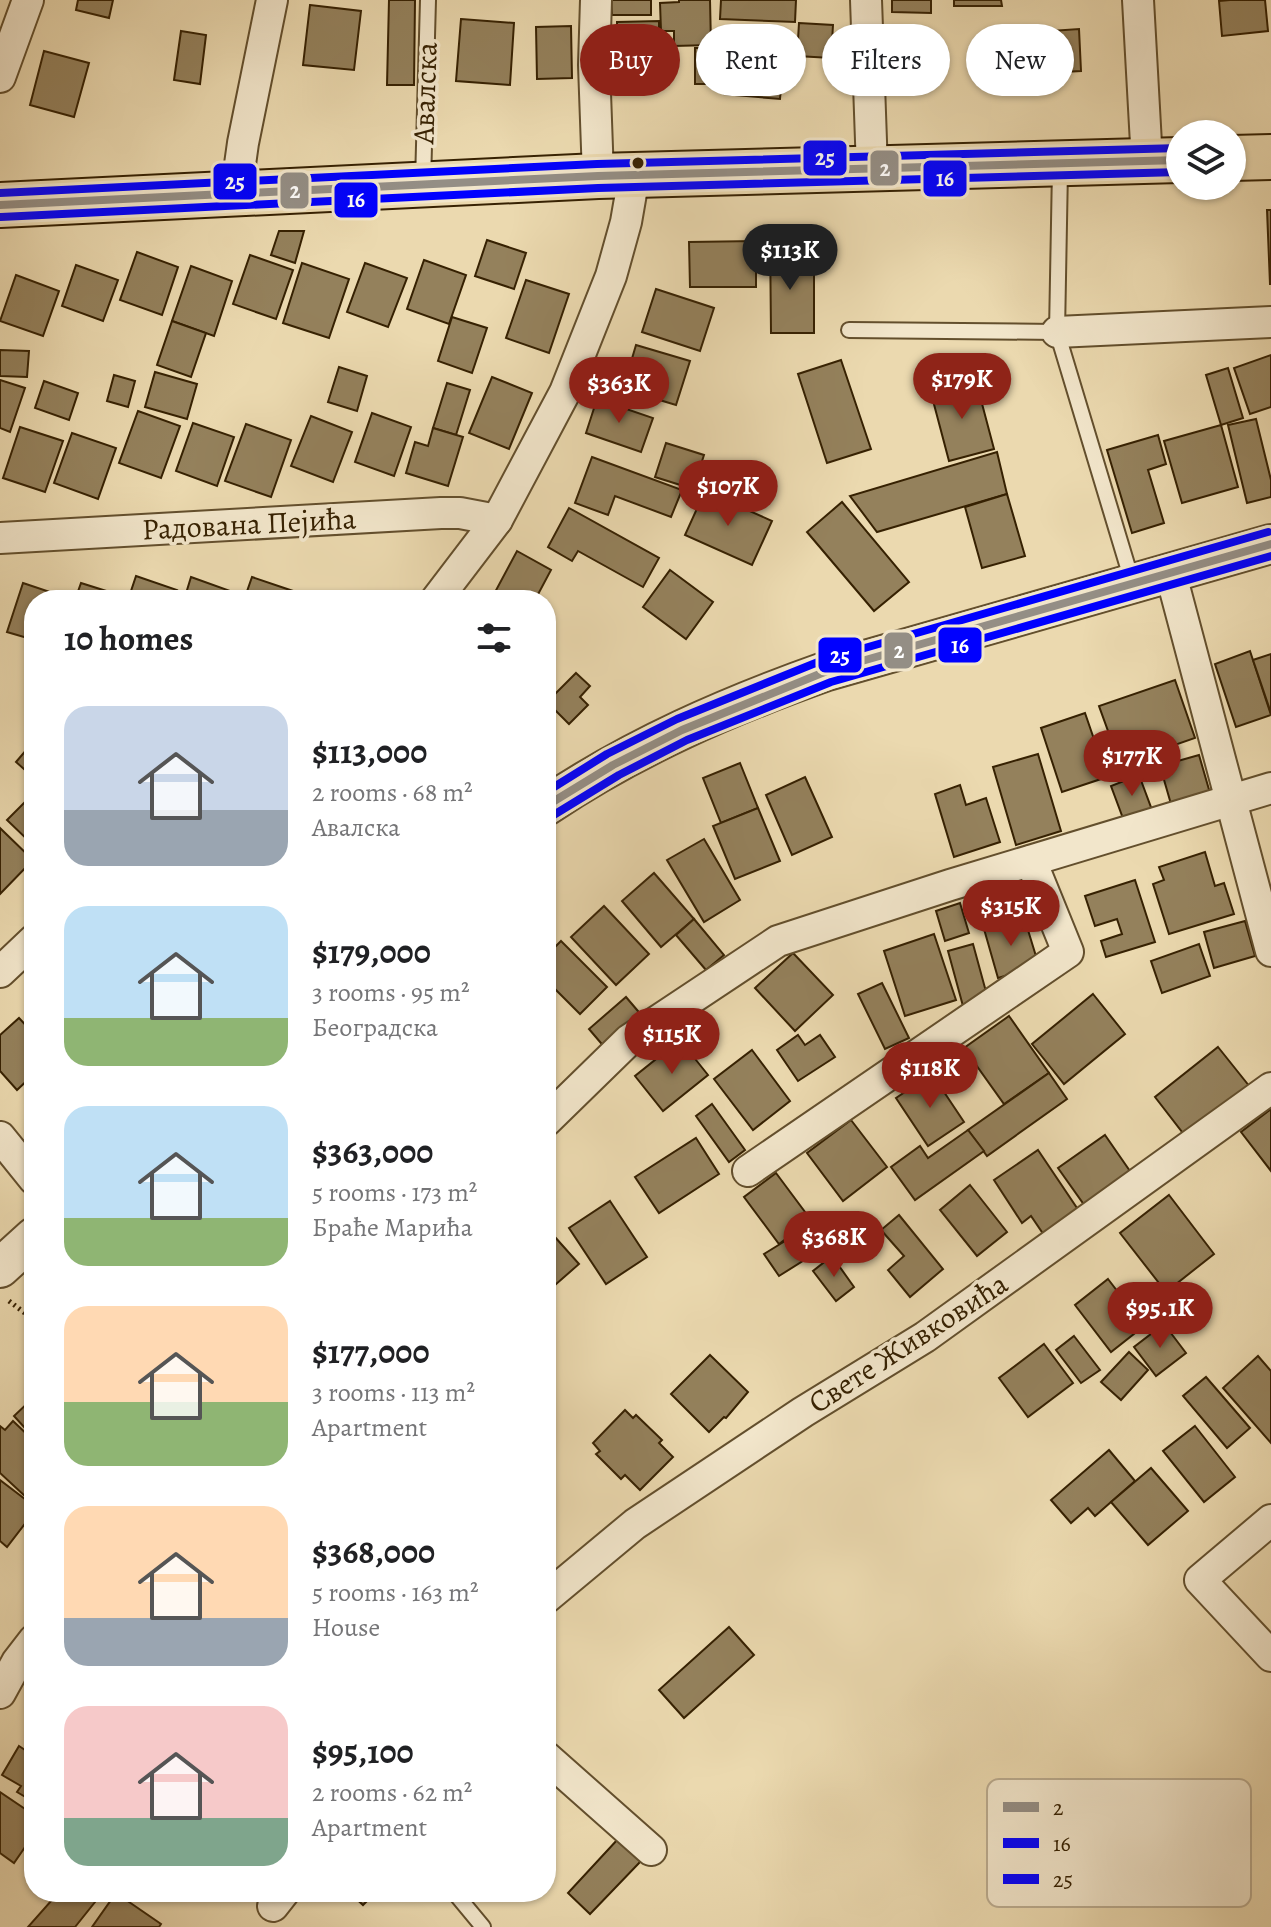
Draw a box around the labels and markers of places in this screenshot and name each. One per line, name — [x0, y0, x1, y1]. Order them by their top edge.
unlabelled marker — [630, 155, 646, 171]
pin: $113K — [734, 224, 846, 292]
pin: $179K — [906, 353, 1018, 421]
pin: $363K — [563, 357, 675, 425]
pin: $107K — [672, 460, 784, 528]
pin: $177K — [1076, 730, 1188, 798]
pin: $315K — [955, 880, 1067, 948]
pin: $115K — [616, 1008, 728, 1076]
pin: $118K — [874, 1042, 986, 1110]
pin: $368K — [778, 1211, 890, 1279]
pin: $95.1K — [1095, 1282, 1225, 1350]

